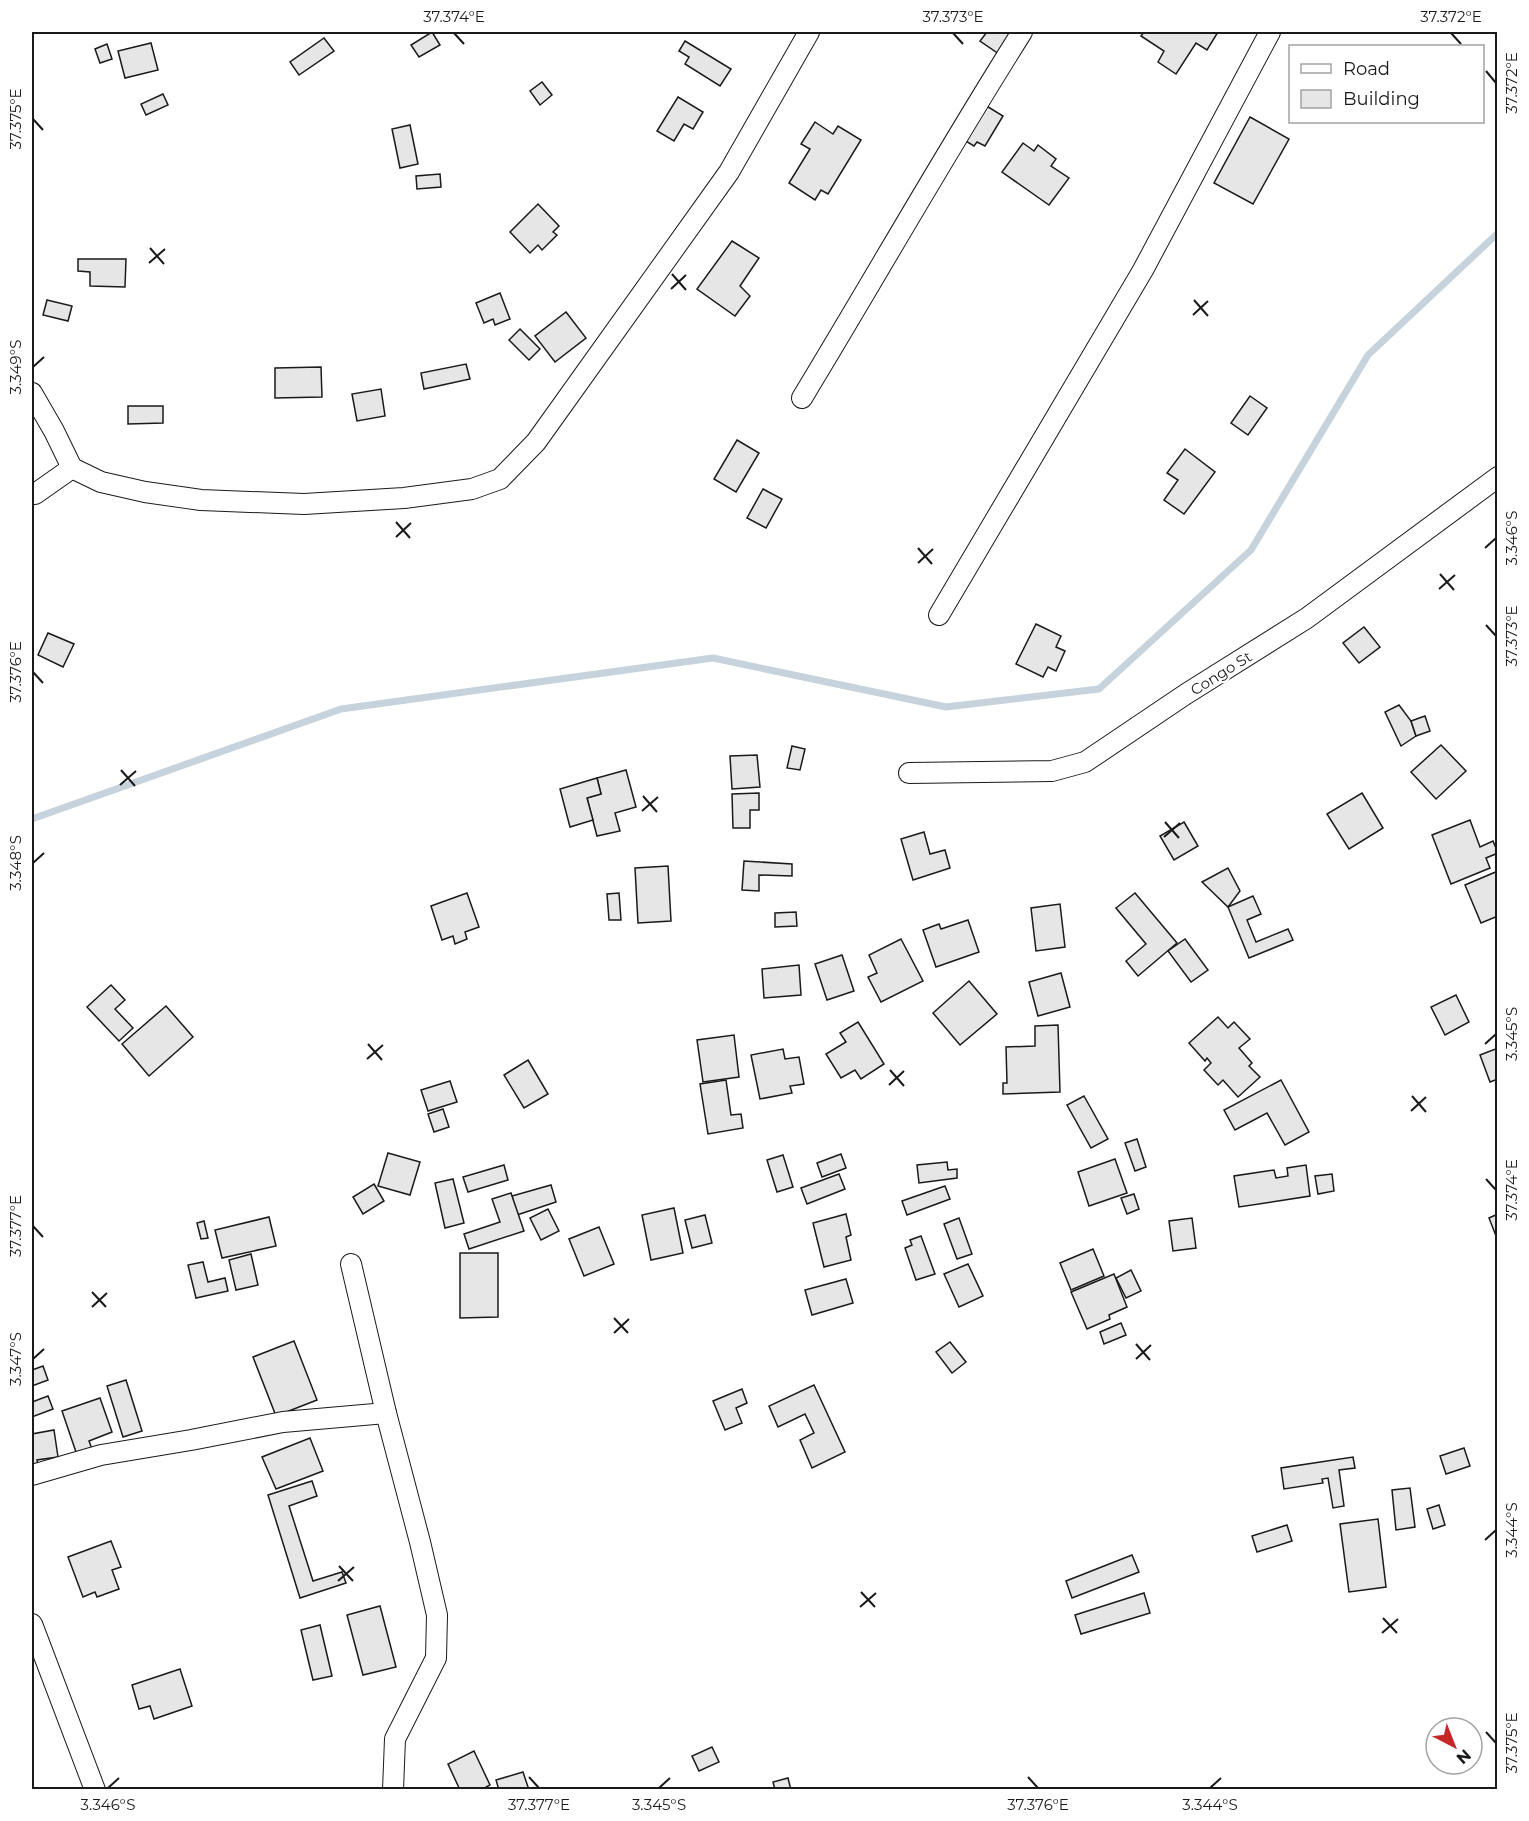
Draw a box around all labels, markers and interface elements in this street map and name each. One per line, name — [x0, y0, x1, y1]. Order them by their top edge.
text: 37.374°E — [423, 7, 485, 26]
text: 37.373°E — [922, 7, 984, 26]
text: 37.372°E — [1420, 7, 1482, 26]
legend — [1289, 45, 1484, 123]
text: 37.372°E — [1502, 52, 1521, 114]
text: Road — [1343, 58, 1390, 80]
text: 37.375°E — [6, 88, 25, 150]
text: Building — [1343, 88, 1420, 110]
text: 3.349°S — [6, 339, 25, 395]
text: 3.346°S — [1502, 511, 1521, 565]
text: 37.373°E — [1502, 605, 1521, 667]
text: 37.376°E — [6, 641, 25, 703]
street label: Congo St — [1187, 647, 1255, 699]
text: 3.348°S — [6, 835, 25, 891]
text: 3.345°S — [1502, 1007, 1521, 1061]
text: 37.374°E — [1502, 1159, 1521, 1221]
text: 37.377°E — [6, 1195, 25, 1257]
text: 3.347°S — [6, 1332, 25, 1386]
text: 3.344°S — [1502, 1502, 1521, 1558]
text: 37.375°E — [1502, 1712, 1521, 1774]
north arrow — [1424, 1716, 1484, 1776]
text: N — [1453, 1745, 1475, 1768]
text: 3.346°S — [81, 1795, 135, 1814]
text: 37.377°E — [508, 1795, 570, 1814]
text: 3.345°S — [632, 1795, 686, 1814]
text: 37.376°E — [1007, 1795, 1069, 1814]
text: 3.344°S — [1182, 1795, 1238, 1814]

